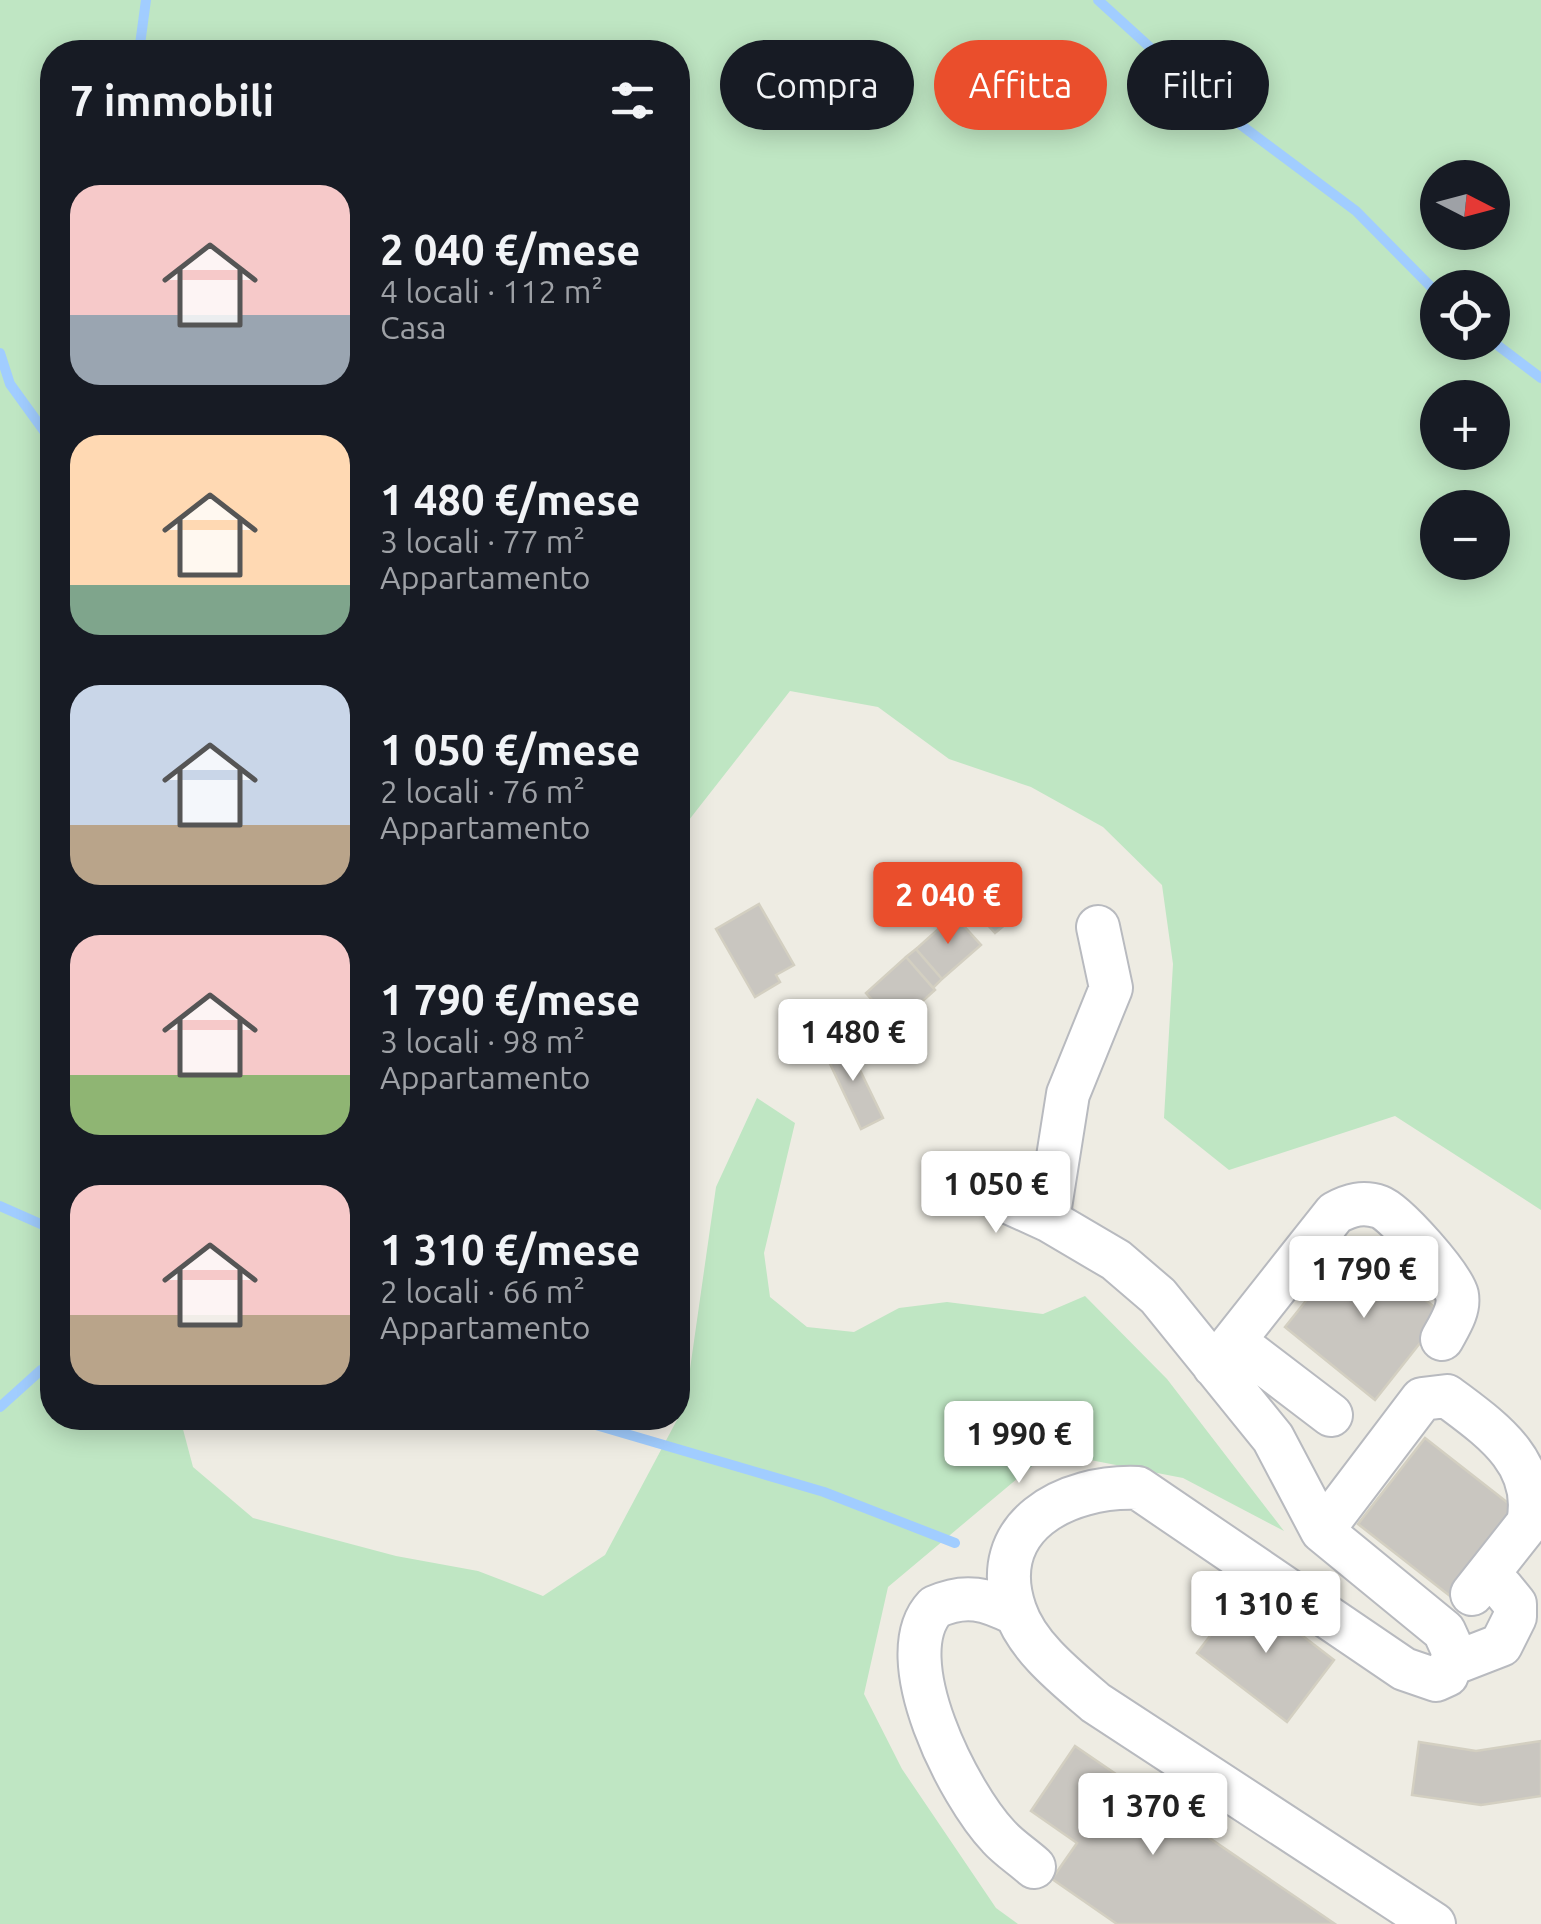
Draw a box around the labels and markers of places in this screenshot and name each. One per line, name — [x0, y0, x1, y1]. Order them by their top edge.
pin: 2 040 € — [856, 862, 1040, 947]
pin: 1 480 € — [761, 999, 945, 1084]
pin: 1 050 € — [904, 1151, 1088, 1236]
pin: 1 790 € — [1272, 1236, 1456, 1321]
pin: 1 990 € — [927, 1401, 1111, 1486]
pin: 1 310 € — [1174, 1571, 1358, 1656]
pin: 1 370 € — [1061, 1773, 1245, 1858]

